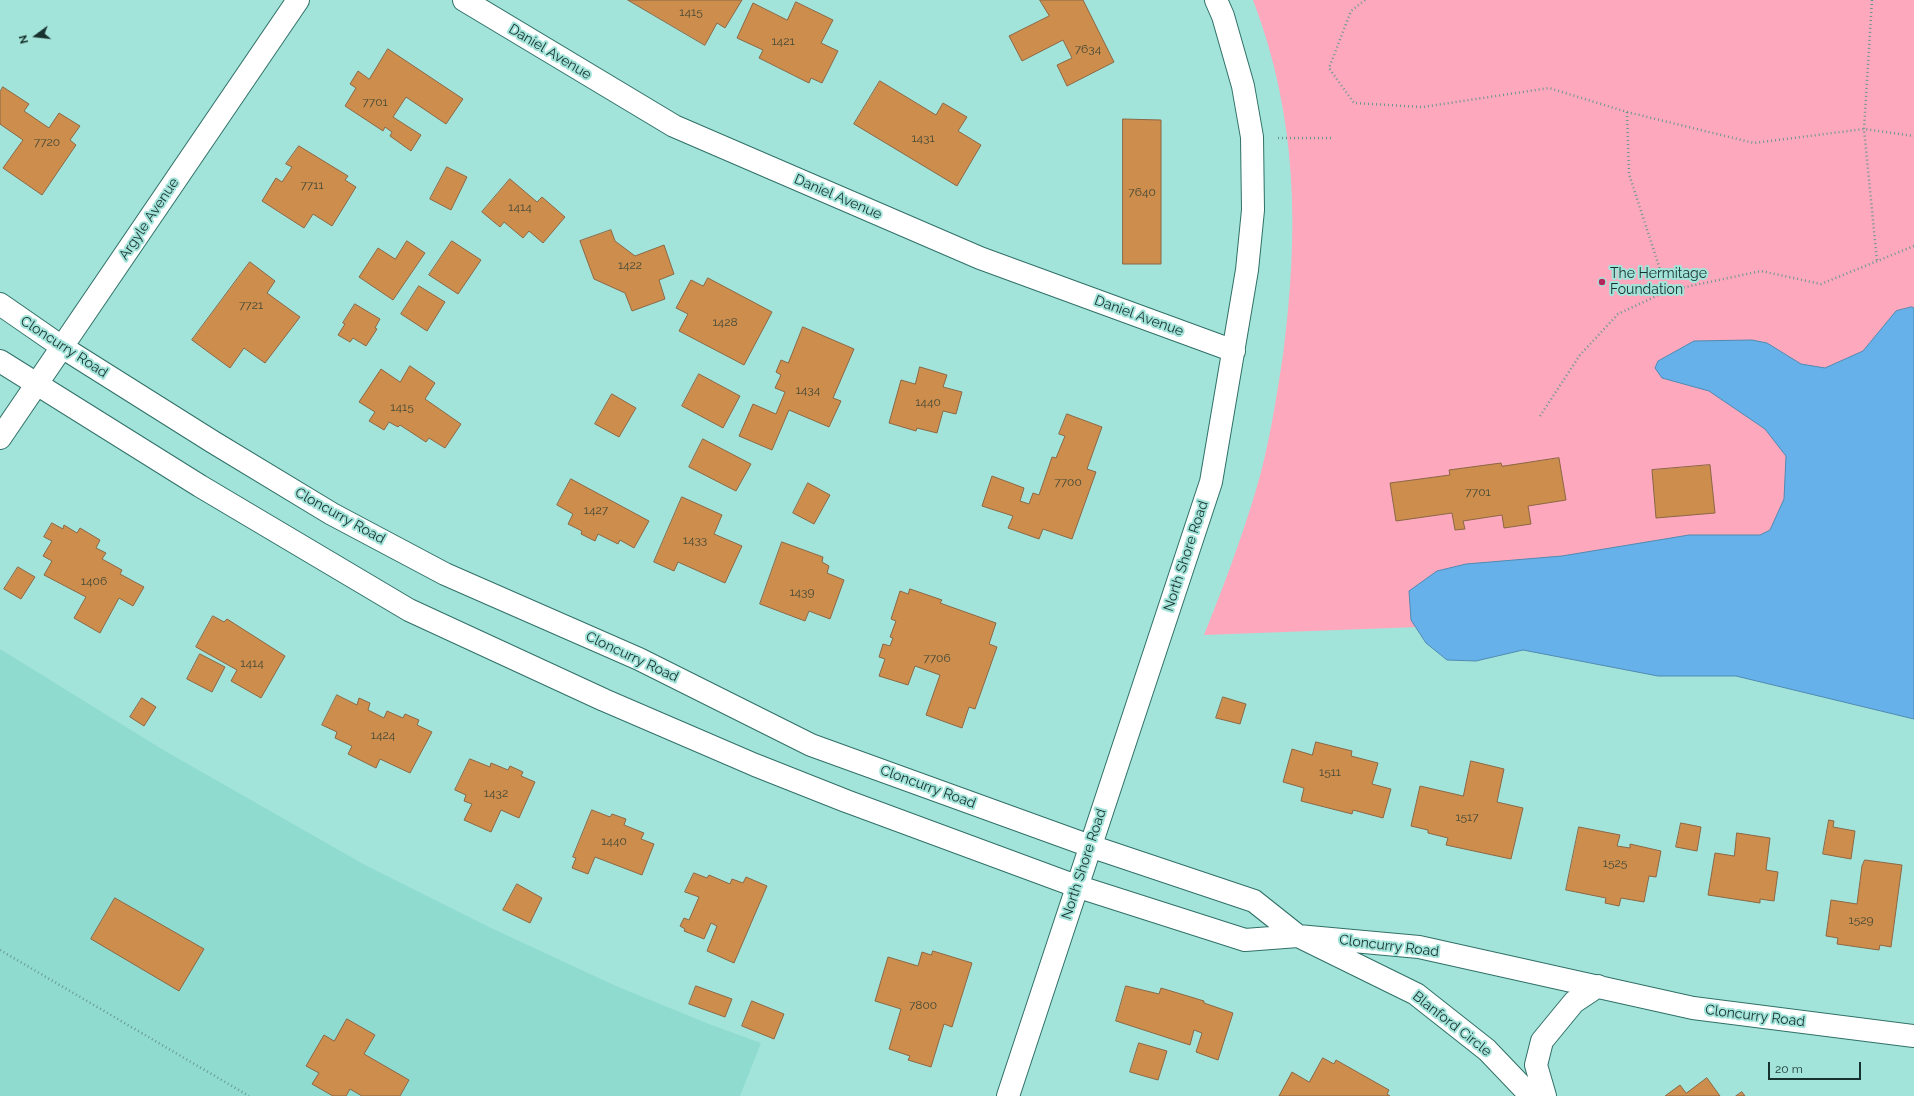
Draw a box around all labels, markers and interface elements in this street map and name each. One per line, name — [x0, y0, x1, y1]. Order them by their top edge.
house number: 1415 — [679, 5, 703, 19]
north arrow — [16, 16, 56, 56]
street label: Daniel Avenue — [506, 21, 594, 83]
text: N — [17, 33, 31, 45]
house number: 1421 — [771, 34, 795, 48]
house number: 7634 — [1075, 42, 1101, 56]
house number: 7701 — [362, 95, 388, 109]
house number: 1431 — [911, 131, 935, 145]
house number: 7720 — [34, 135, 60, 149]
street label: Daniel Avenue — [792, 171, 884, 223]
street label: Argyle Avenue — [115, 175, 183, 263]
house number: 7711 — [300, 178, 324, 192]
house number: 7640 — [1128, 185, 1156, 199]
house number: 1414 — [508, 200, 532, 214]
house number: 1422 — [618, 258, 642, 272]
place label: The Hermitage Foundation — [1610, 266, 1707, 298]
marker: The Hermitage Foundation — [1597, 277, 1607, 287]
street label: Daniel Avenue — [1092, 292, 1186, 340]
house number: 7721 — [239, 298, 263, 312]
street label: Cloncurry Road — [17, 313, 111, 381]
house number: 1428 — [712, 315, 738, 329]
house number: 1434 — [796, 383, 820, 397]
house number: 1440 — [915, 395, 941, 409]
house number: 1415 — [390, 400, 414, 414]
house number: 7700 — [1054, 475, 1082, 489]
street label: Cloncurry Road — [292, 484, 388, 548]
house number: 7701 — [1465, 485, 1491, 499]
street label: North Shore Road — [1160, 499, 1212, 613]
house number: 1427 — [584, 503, 608, 517]
house number: 1433 — [683, 533, 707, 547]
house number: 1406 — [81, 574, 107, 588]
house number: 1439 — [789, 585, 815, 599]
street label: Cloncurry Road — [583, 628, 681, 686]
house number: 7706 — [923, 651, 951, 665]
house number: 1414 — [240, 656, 264, 670]
house number: 1424 — [371, 728, 395, 742]
street label: Cloncurry Road — [878, 762, 978, 812]
house number: 1511 — [1319, 765, 1341, 779]
house number: 1432 — [484, 786, 508, 800]
street label: North Shore Road — [1058, 807, 1110, 921]
house number: 1517 — [1455, 810, 1479, 824]
house number: 1440 — [601, 834, 627, 848]
house number: 1525 — [1603, 856, 1627, 870]
house number: 1529 — [1849, 913, 1873, 927]
street label: Cloncurry Road — [1338, 932, 1440, 960]
street label: Blanford Circle — [1409, 988, 1495, 1060]
house number: 7800 — [909, 998, 937, 1012]
street label: Cloncurry Road — [1704, 1002, 1806, 1030]
scale bar — [1770, 1054, 1863, 1080]
text: 20 m — [1775, 1062, 1803, 1076]

